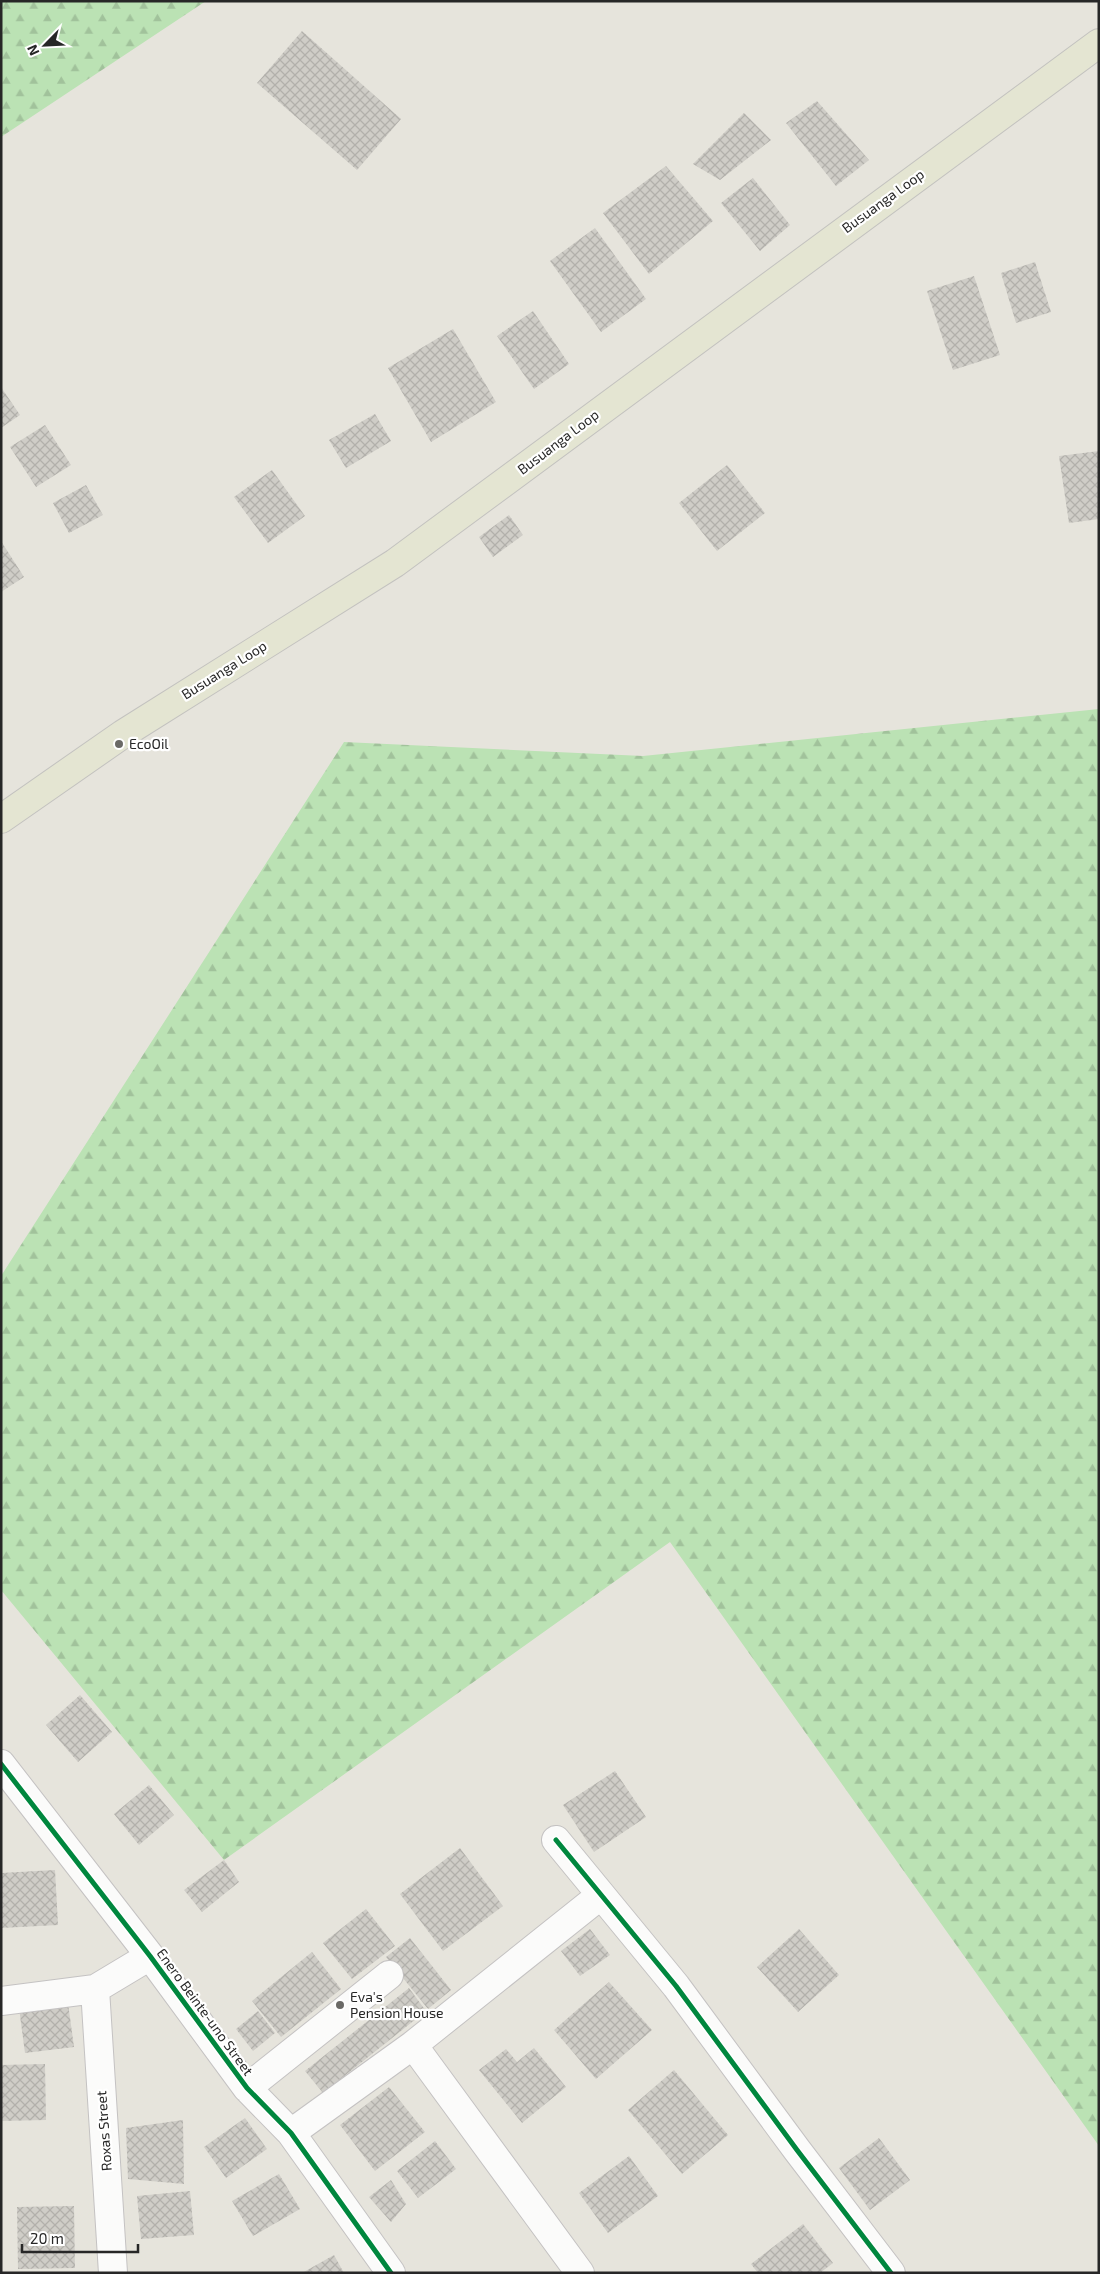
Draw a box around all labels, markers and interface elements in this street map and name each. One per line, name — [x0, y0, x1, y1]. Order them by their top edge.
north arrow — [20, 20, 70, 70]
text: N — [23, 42, 42, 59]
street label: Busuanga Loop — [838, 165, 927, 236]
street label: Busuanga Loop — [514, 406, 602, 478]
street label: Busuanga Loop — [178, 637, 270, 703]
place label: EcoOil — [129, 735, 169, 752]
marker: EcoOil — [113, 738, 125, 750]
street label: Enero Beinte-uno Street — [154, 1945, 257, 2079]
place label: Eva's Pension House — [350, 1988, 444, 2021]
marker: Eva's Pension House — [334, 1999, 346, 2011]
street label: Roxas Street — [92, 2090, 115, 2172]
scale bar — [22, 2222, 139, 2254]
text: 20 m — [30, 2229, 64, 2247]

